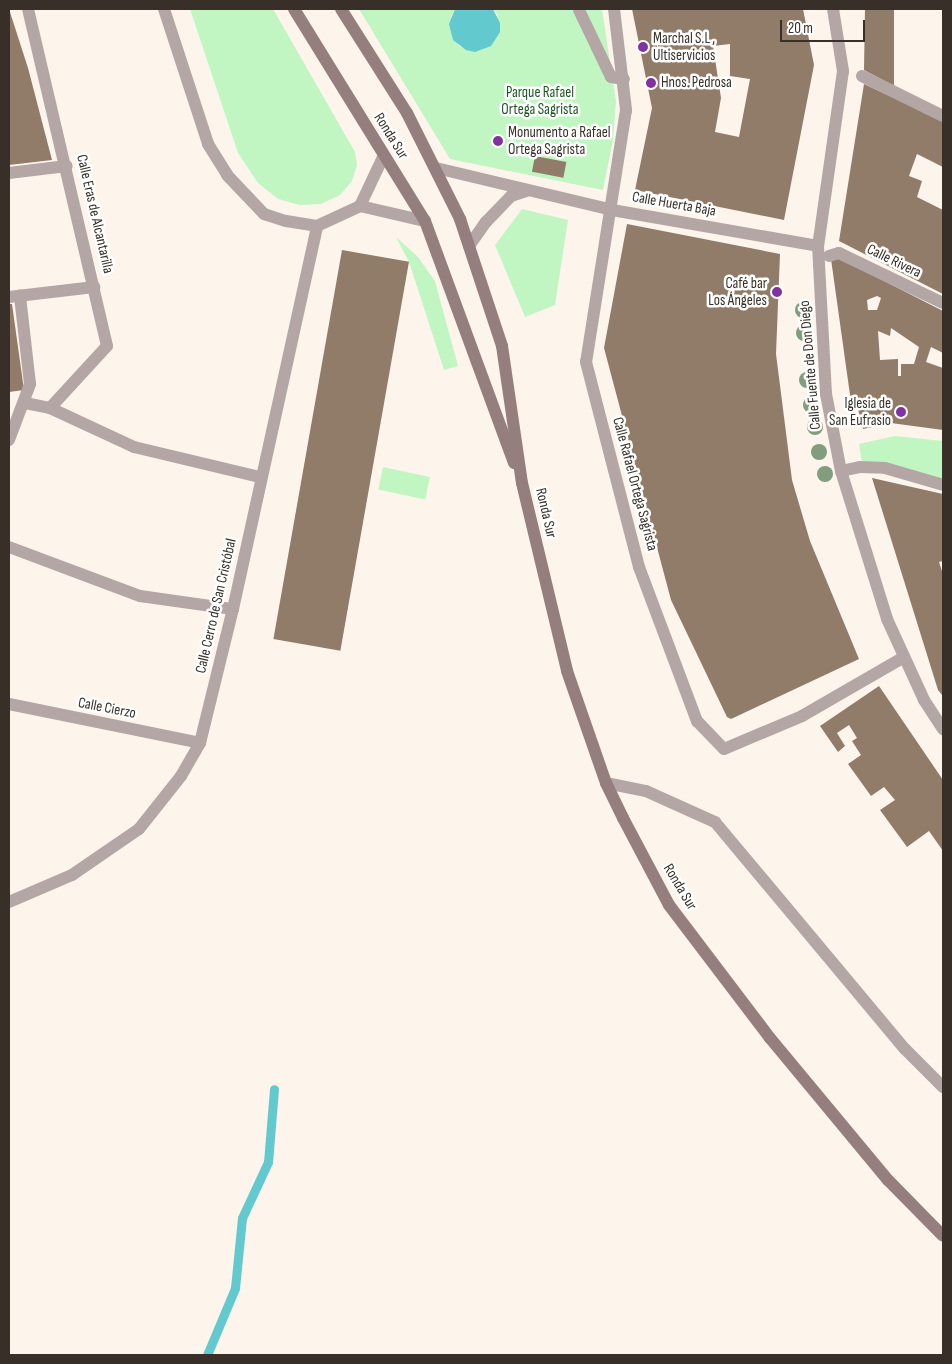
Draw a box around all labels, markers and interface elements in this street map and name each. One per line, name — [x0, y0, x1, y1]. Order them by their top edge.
scale bar — [782, 10, 867, 42]
text: 20 m — [788, 19, 813, 38]
place label: Marchal S.L , Ultiservicios — [653, 29, 715, 64]
marker: Marchal S.L , Ultiservicios — [637, 41, 649, 53]
place label: Hnos. Pedrosa — [661, 74, 732, 92]
marker: Hnos. Pedrosa — [645, 77, 657, 89]
park label: Parque Rafael Ortega Sagrista — [501, 83, 579, 118]
street label: Ronda Sur — [370, 110, 412, 162]
place label: Monumento a Rafael Ortega Sagrista — [508, 123, 611, 158]
marker: Monumento a Rafael Ortega Sagrista — [492, 135, 504, 147]
street label: Calle Eras de Alcantarilla — [73, 153, 117, 275]
street label: Calle Huerta Baja — [631, 188, 717, 220]
street label: Calle Rivera — [864, 240, 924, 282]
place label: Café bar Los Ángeles — [708, 274, 767, 309]
marker: Café bar Los Ángeles — [771, 286, 783, 298]
street label: Calle Fuente de Don Diego — [795, 300, 825, 430]
place label: Iglesia de San Eufrasio — [829, 394, 891, 429]
marker: Iglesia de San Eufrasio — [895, 406, 907, 418]
street label: Calle Rafael Ortega Sagrista — [608, 415, 662, 553]
street label: Ronda Sur — [532, 486, 560, 540]
street label: Calle Cerro de San Cristóbal — [192, 537, 240, 675]
street label: Calle Cierzo — [77, 694, 137, 722]
street label: Ronda Sur — [659, 861, 701, 913]

